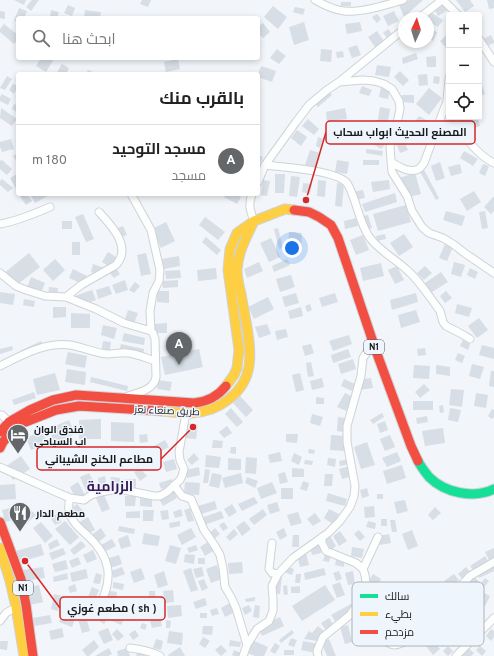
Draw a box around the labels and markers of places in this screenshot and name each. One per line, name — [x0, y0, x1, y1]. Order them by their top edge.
callout: المصنع الحديث ابواب سحاب — [326, 121, 475, 144]
pin: A — [166, 332, 192, 365]
hotel icon: فندق الوان اب السياحي — [5, 422, 31, 455]
place label: فندق الوان اب السياحي — [34, 424, 86, 450]
callout: مطاعم الكنج الشيباني — [37, 447, 161, 470]
restaurant icon: مطعم الدار — [7, 500, 33, 533]
place label: مطعم الدار — [35, 508, 85, 521]
callout: مطعم غوزي ( sh ) — [60, 597, 165, 620]

